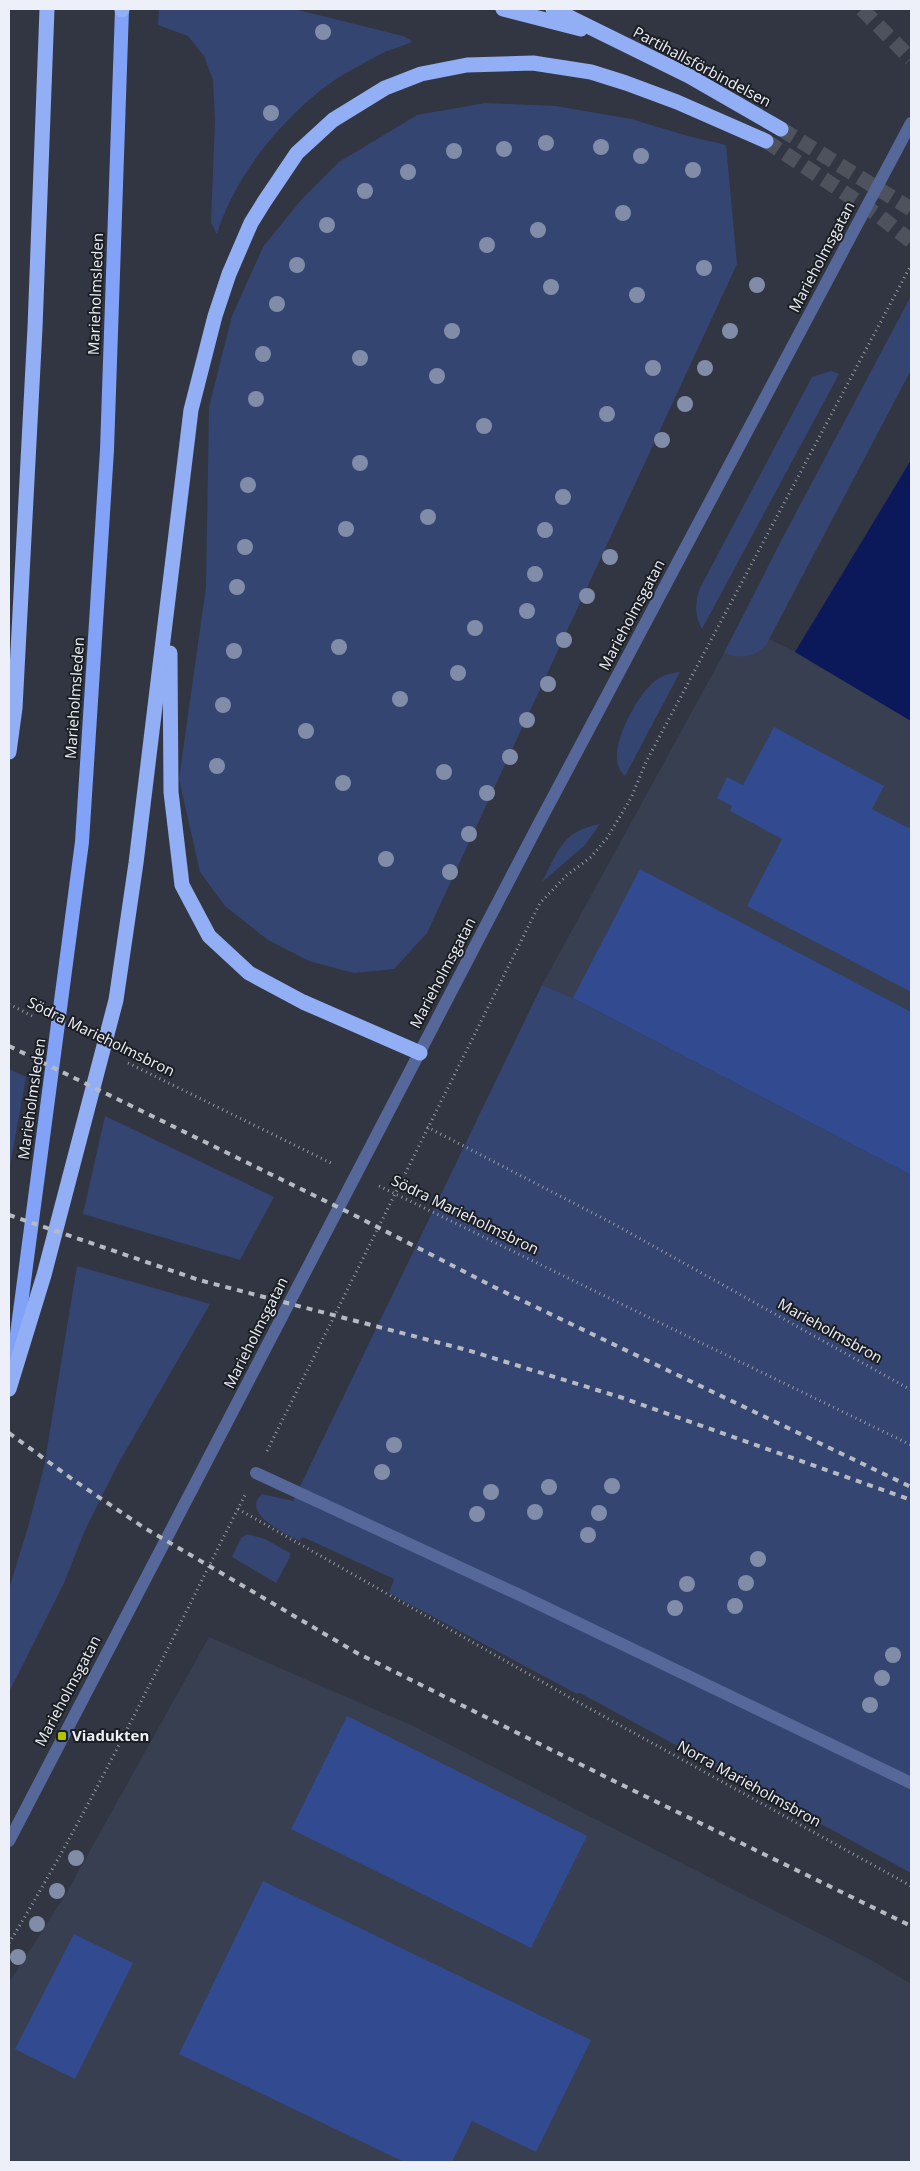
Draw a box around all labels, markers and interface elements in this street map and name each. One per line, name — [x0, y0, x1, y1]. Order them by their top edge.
street label: Partihallsförbindelsen — [630, 21, 775, 111]
street label: Marieholmsgatan — [784, 198, 859, 315]
street label: Marieholmsleden — [83, 233, 107, 355]
street label: Marieholmsgatan — [594, 556, 669, 673]
street label: Marieholmsleden — [60, 636, 88, 760]
street label: Marieholmsgatan — [405, 914, 480, 1031]
street label: Södra Marieholmsbron — [24, 992, 178, 1080]
street label: Marieholmsleden — [13, 1037, 49, 1161]
street label: Södra Marieholmsbron — [388, 1170, 542, 1258]
street label: Marieholmsgatan — [218, 1273, 292, 1392]
street label: Marieholmsbron — [775, 1293, 886, 1367]
street label: Marieholmsgatan — [30, 1632, 105, 1749]
place label: Viadukten — [72, 1725, 149, 1745]
marker: Viadukten — [56, 1730, 68, 1742]
street label: Norra Marieholmsbron — [674, 1735, 825, 1831]

